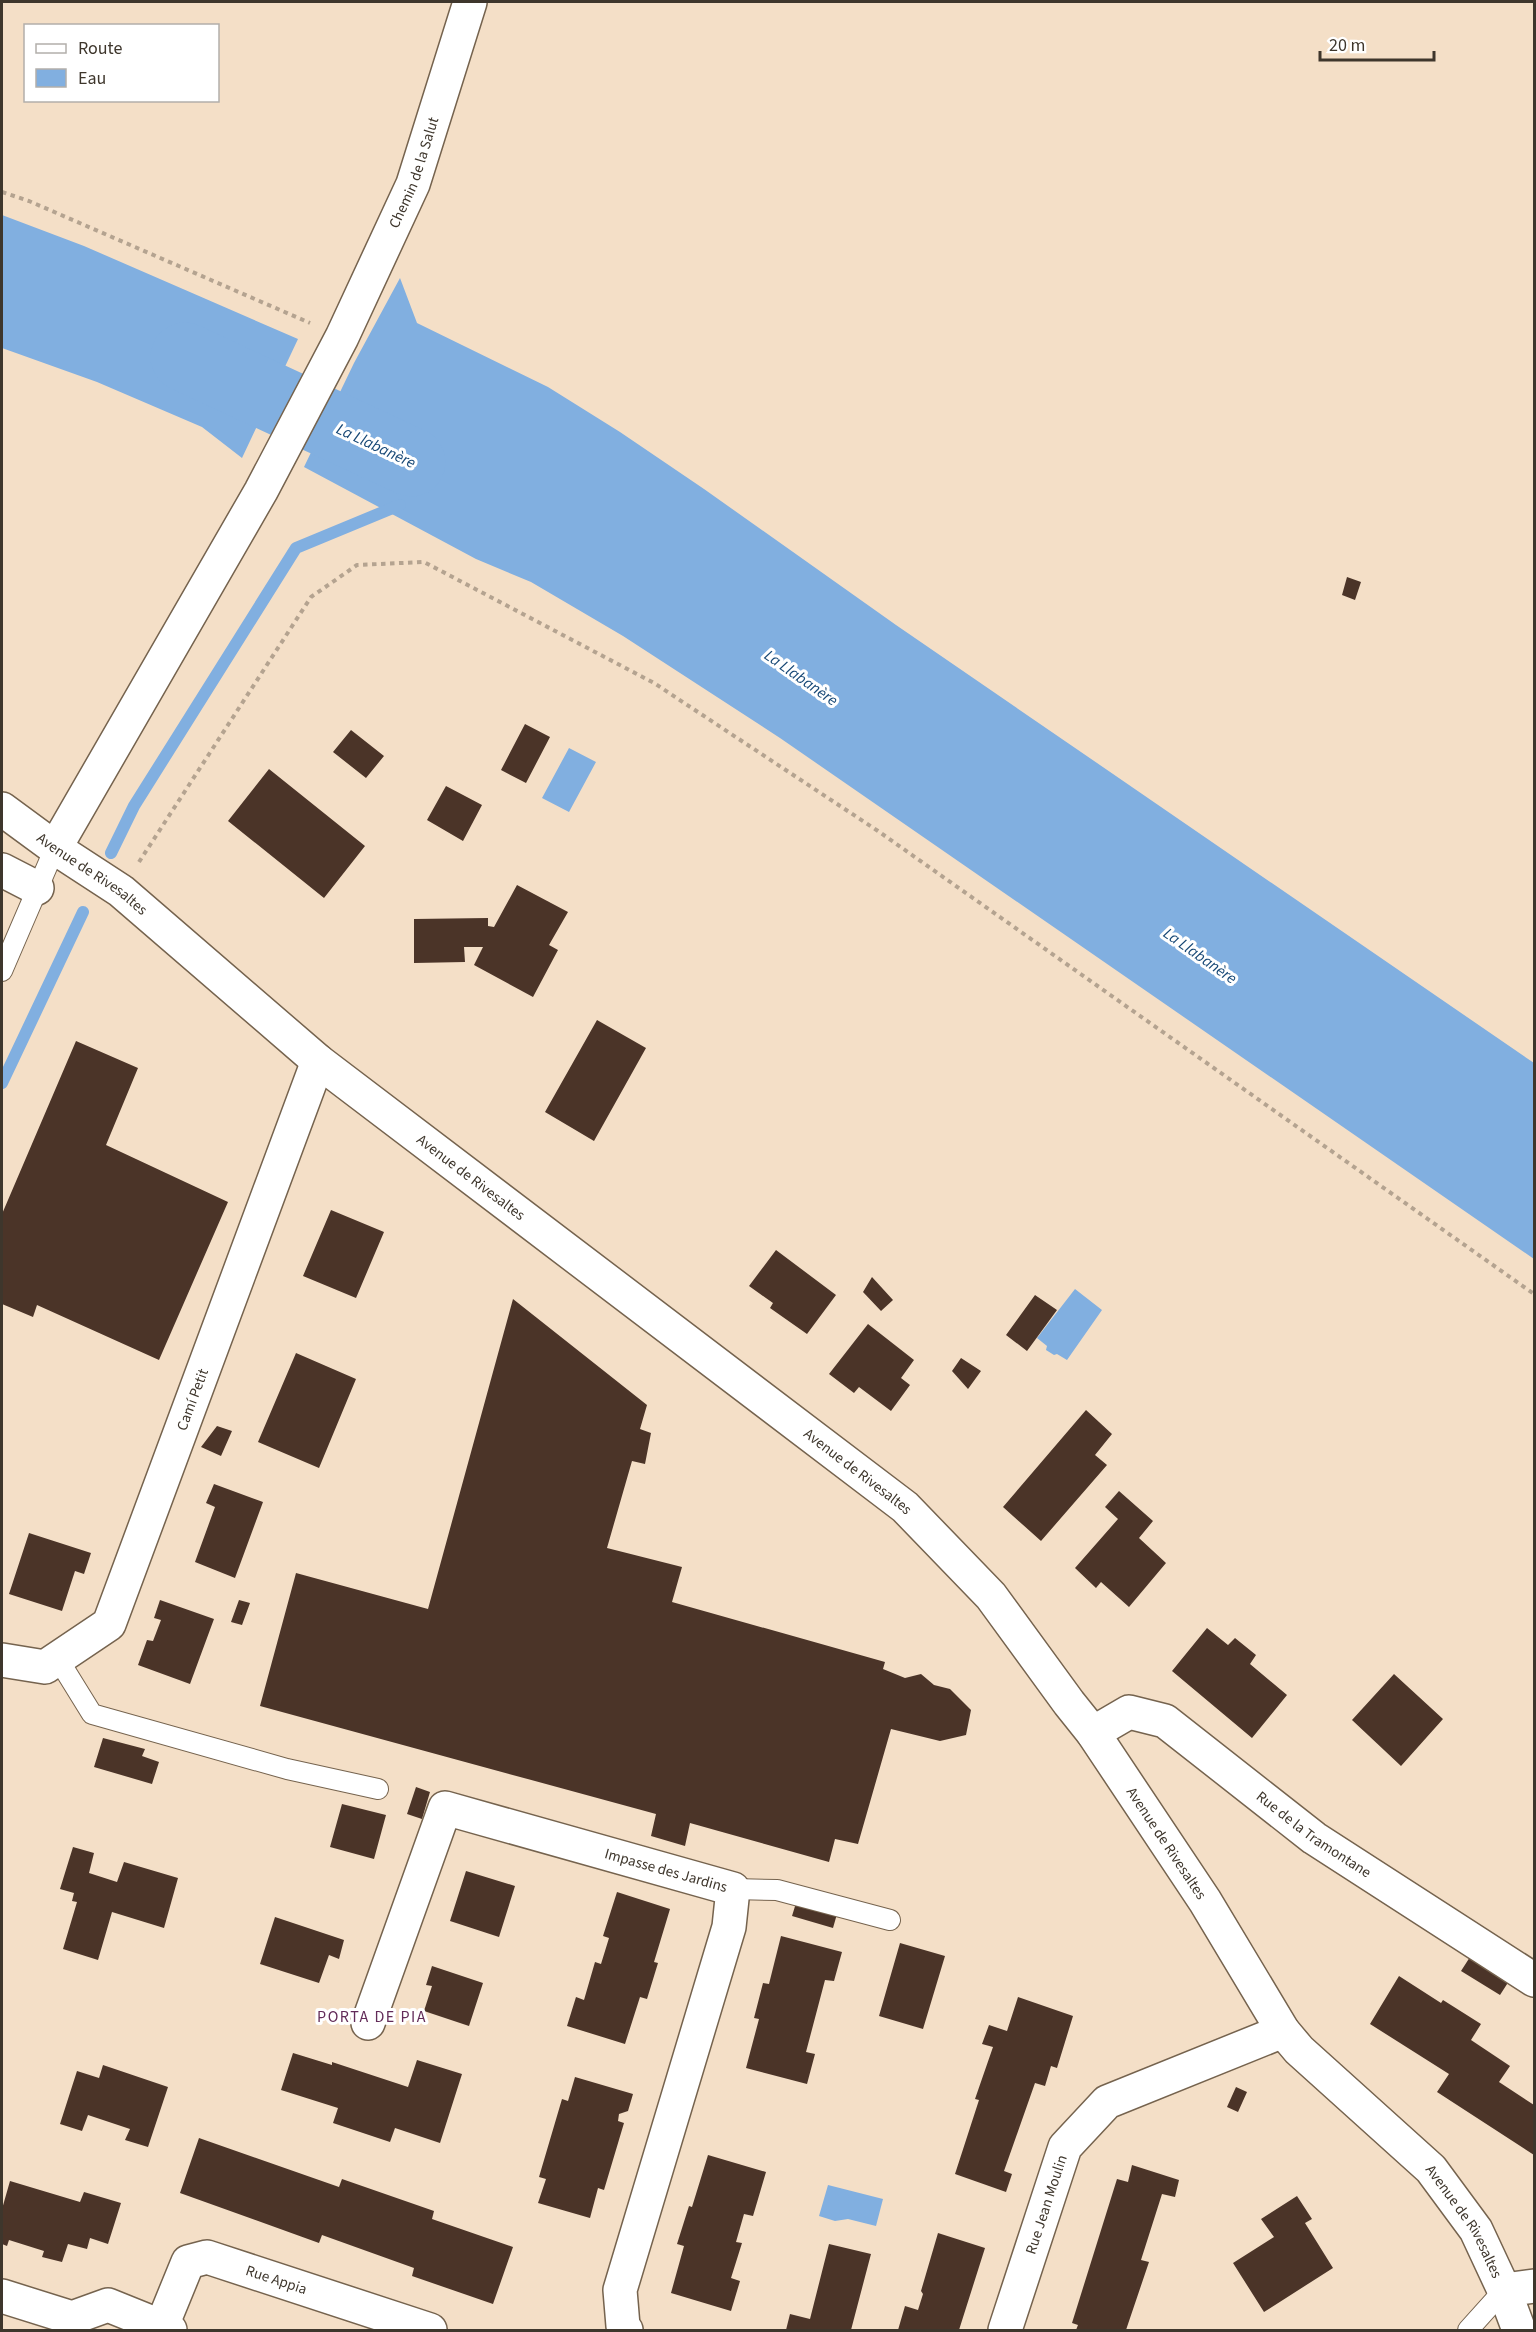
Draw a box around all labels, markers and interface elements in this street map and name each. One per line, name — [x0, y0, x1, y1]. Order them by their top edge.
legend — [24, 24, 219, 102]
scale bar — [1320, 24, 1434, 62]
text: 20 m — [1329, 33, 1365, 58]
text: Route — [78, 36, 122, 61]
text: Eau — [78, 66, 106, 91]
street label: Chemin de la Salut — [383, 114, 444, 232]
water label: La Llabanère — [333, 418, 420, 474]
water label: La Llabanère — [760, 645, 842, 712]
street label: Avenue de Rivesaltes — [32, 827, 152, 920]
water label: La Llabanère — [1159, 923, 1241, 990]
street label: Avenue de Rivesaltes — [413, 1129, 530, 1225]
street label: Camí Petit — [171, 1366, 213, 1434]
street label: Avenue de Rivesaltes — [799, 1423, 917, 1519]
street label: Avenue de Rivesaltes — [1121, 1783, 1212, 1904]
street label: Rue de la Tramontane — [1252, 1786, 1375, 1883]
street label: Impasse des Jardins — [602, 1843, 730, 1897]
district label: PORTA DE PIA — [317, 2006, 427, 2028]
street label: Rue Jean Moulin — [1020, 2152, 1072, 2257]
street label: Avenue de Rivesaltes — [1421, 2160, 1508, 2282]
street label: Rue Appia — [243, 2260, 310, 2300]

